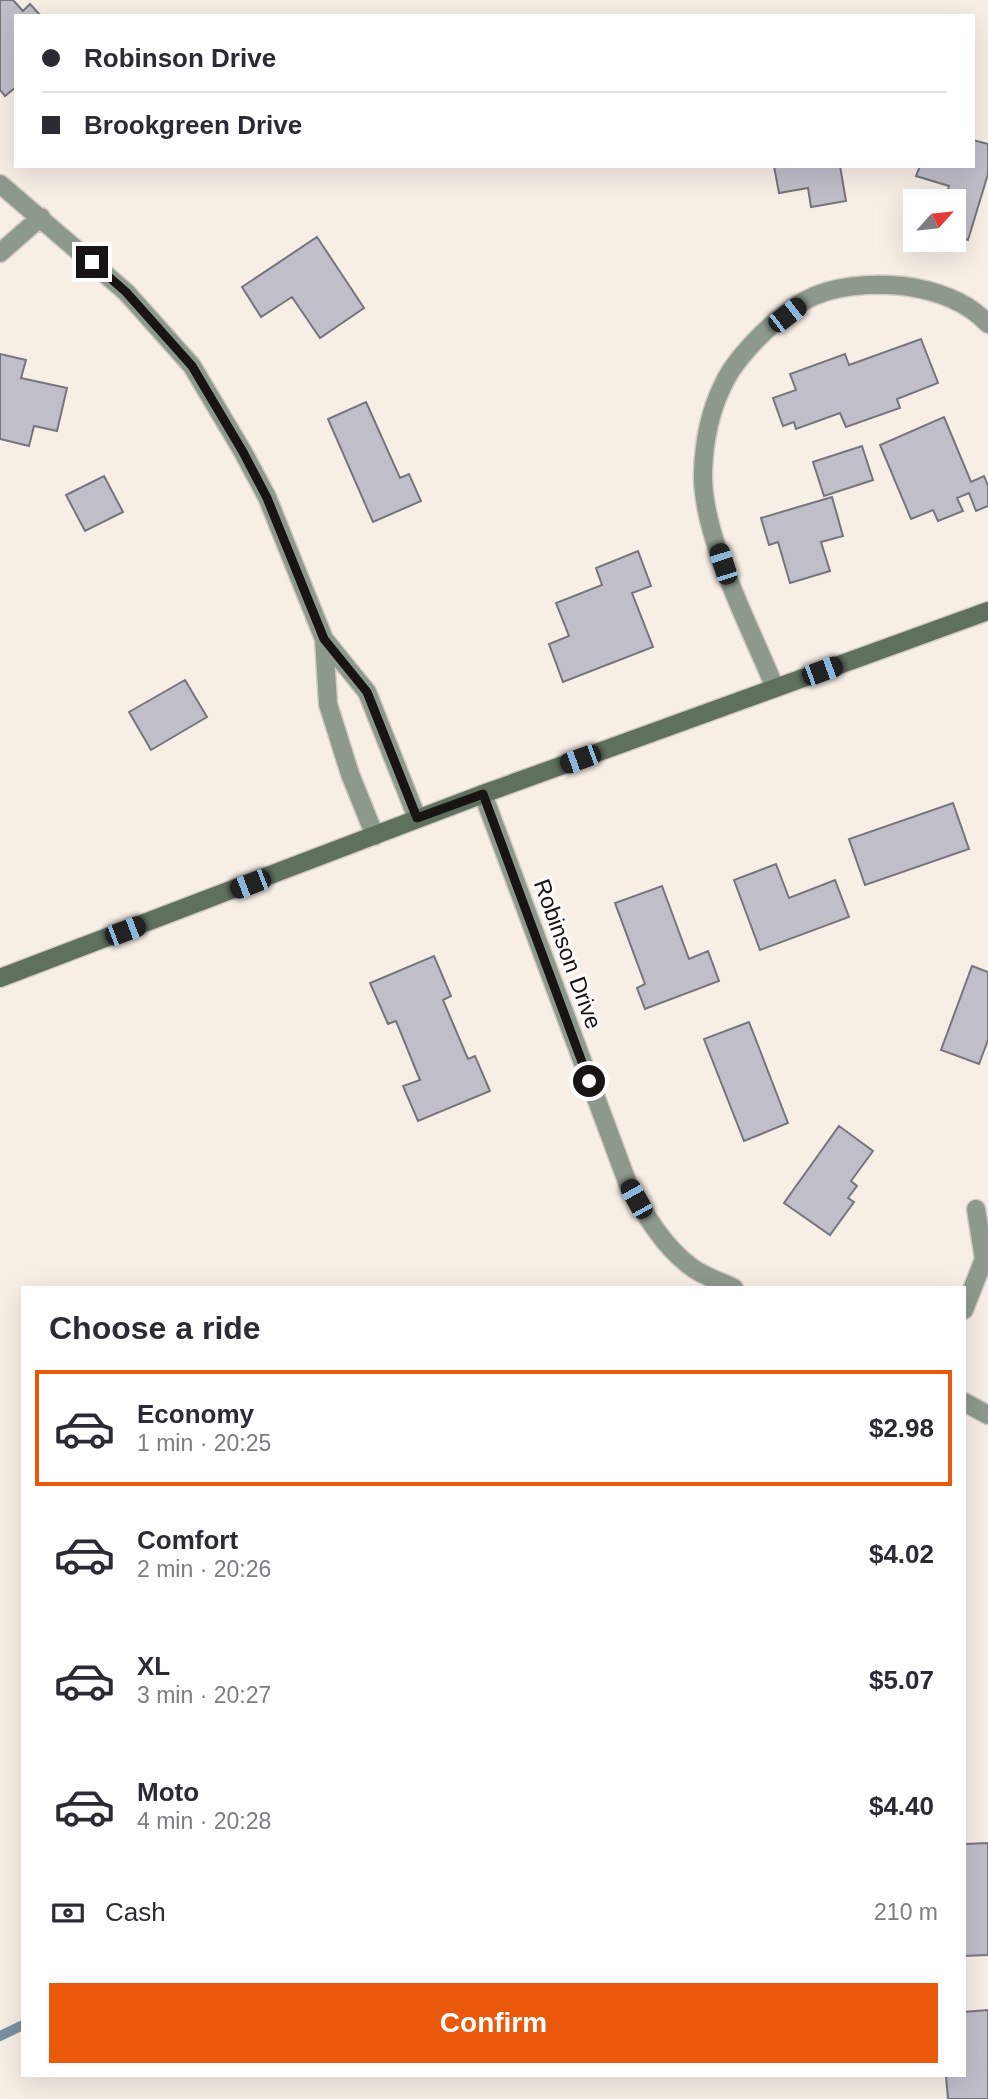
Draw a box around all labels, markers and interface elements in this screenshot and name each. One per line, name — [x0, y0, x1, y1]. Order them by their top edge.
text: Robinson Drive — [84, 43, 276, 73]
text: Brookgreen Drive — [84, 110, 302, 140]
north arrow — [903, 189, 966, 252]
map controls — [903, 189, 966, 252]
route end — [76, 246, 108, 278]
car — [764, 294, 811, 336]
car — [707, 541, 740, 587]
car — [799, 654, 846, 688]
car — [557, 742, 604, 776]
car — [227, 867, 274, 901]
street label: Robinson Drive — [529, 876, 607, 1032]
car — [102, 914, 149, 948]
route start — [573, 1065, 605, 1097]
car — [617, 1176, 656, 1222]
text: Choose a ride — [49, 1310, 261, 1346]
icon: car — [53, 1397, 116, 1460]
text: Economy — [137, 1399, 254, 1429]
text: $2.98 — [869, 1413, 934, 1443]
text: 1 min · 20:25 — [137, 1430, 271, 1456]
icon: car — [53, 1523, 116, 1586]
text: Comfort — [137, 1525, 238, 1555]
text: $4.02 — [869, 1539, 934, 1569]
text: 2 min · 20:26 — [137, 1556, 271, 1582]
icon: car — [53, 1649, 116, 1712]
text: XL — [137, 1651, 170, 1681]
text: $5.07 — [869, 1665, 934, 1695]
text: 3 min · 20:27 — [137, 1682, 271, 1708]
icon: car — [53, 1775, 116, 1838]
text: Moto — [137, 1777, 199, 1807]
text: $4.40 — [869, 1791, 934, 1821]
text: 4 min · 20:28 — [137, 1808, 271, 1834]
icon: cash — [49, 1894, 87, 1932]
text: Cash — [105, 1897, 166, 1927]
text: 210 m — [874, 1899, 938, 1925]
button: Confirm — [49, 1983, 938, 2063]

